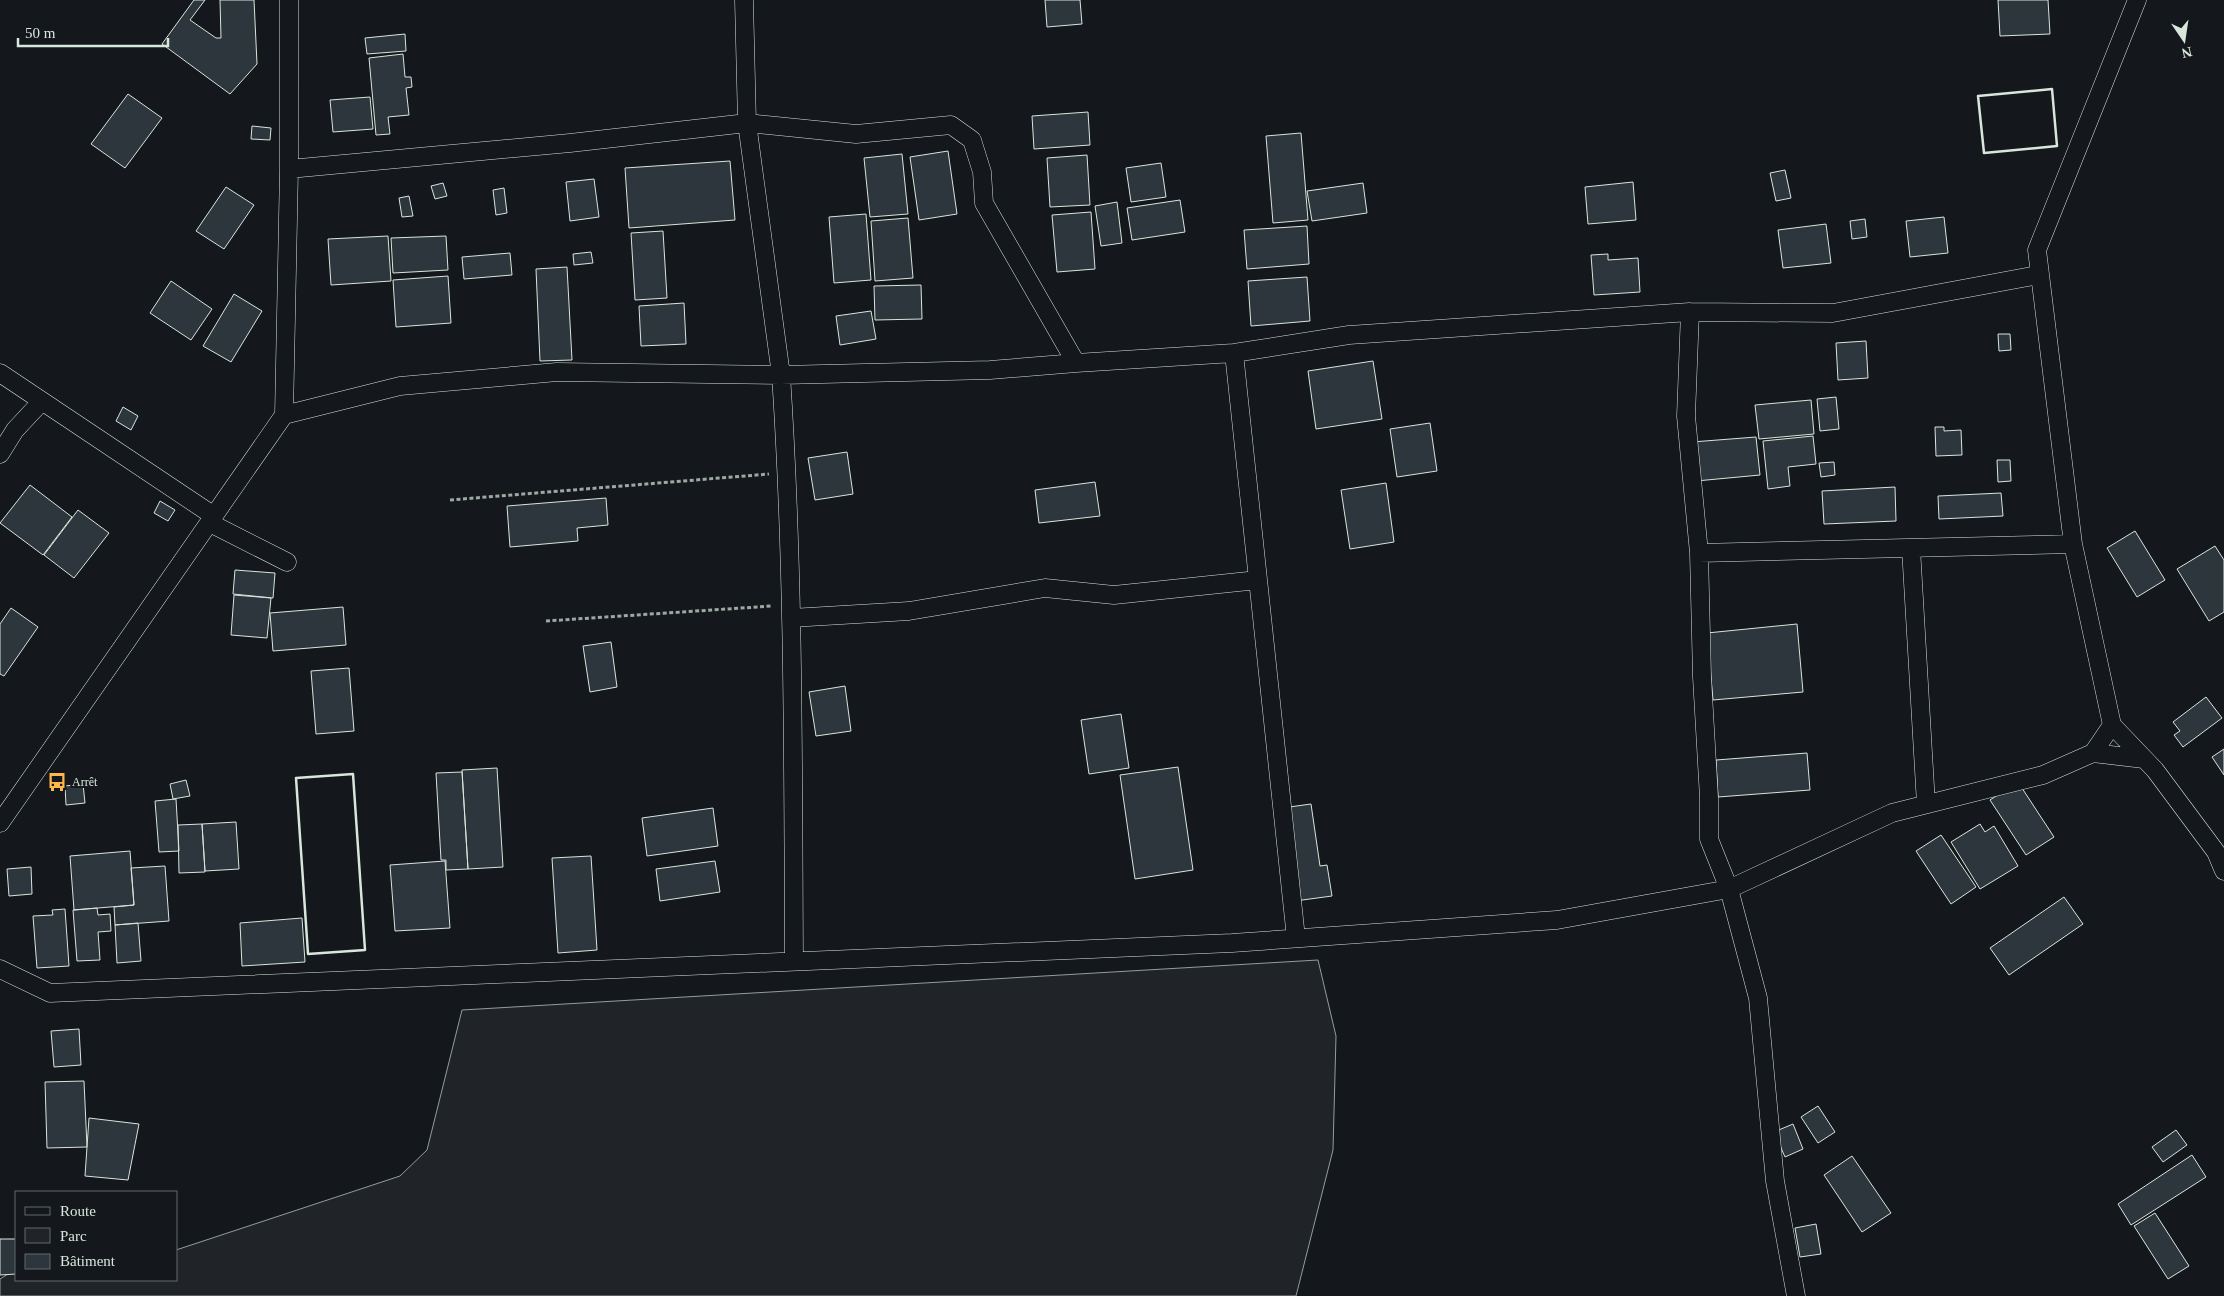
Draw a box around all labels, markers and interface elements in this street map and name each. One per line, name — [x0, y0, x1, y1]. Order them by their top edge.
scale bar — [18, 15, 168, 47]
north arrow — [2159, 15, 2209, 65]
text: 50 m — [25, 25, 56, 41]
text: N — [2180, 44, 2193, 61]
bus stop icon: Arrêt — [46, 771, 68, 793]
place label: Arrêt — [72, 775, 98, 789]
legend — [15, 1191, 178, 1281]
text: Route — [60, 1203, 96, 1219]
text: Parc — [60, 1228, 87, 1244]
text: Bâtiment — [60, 1253, 116, 1269]

